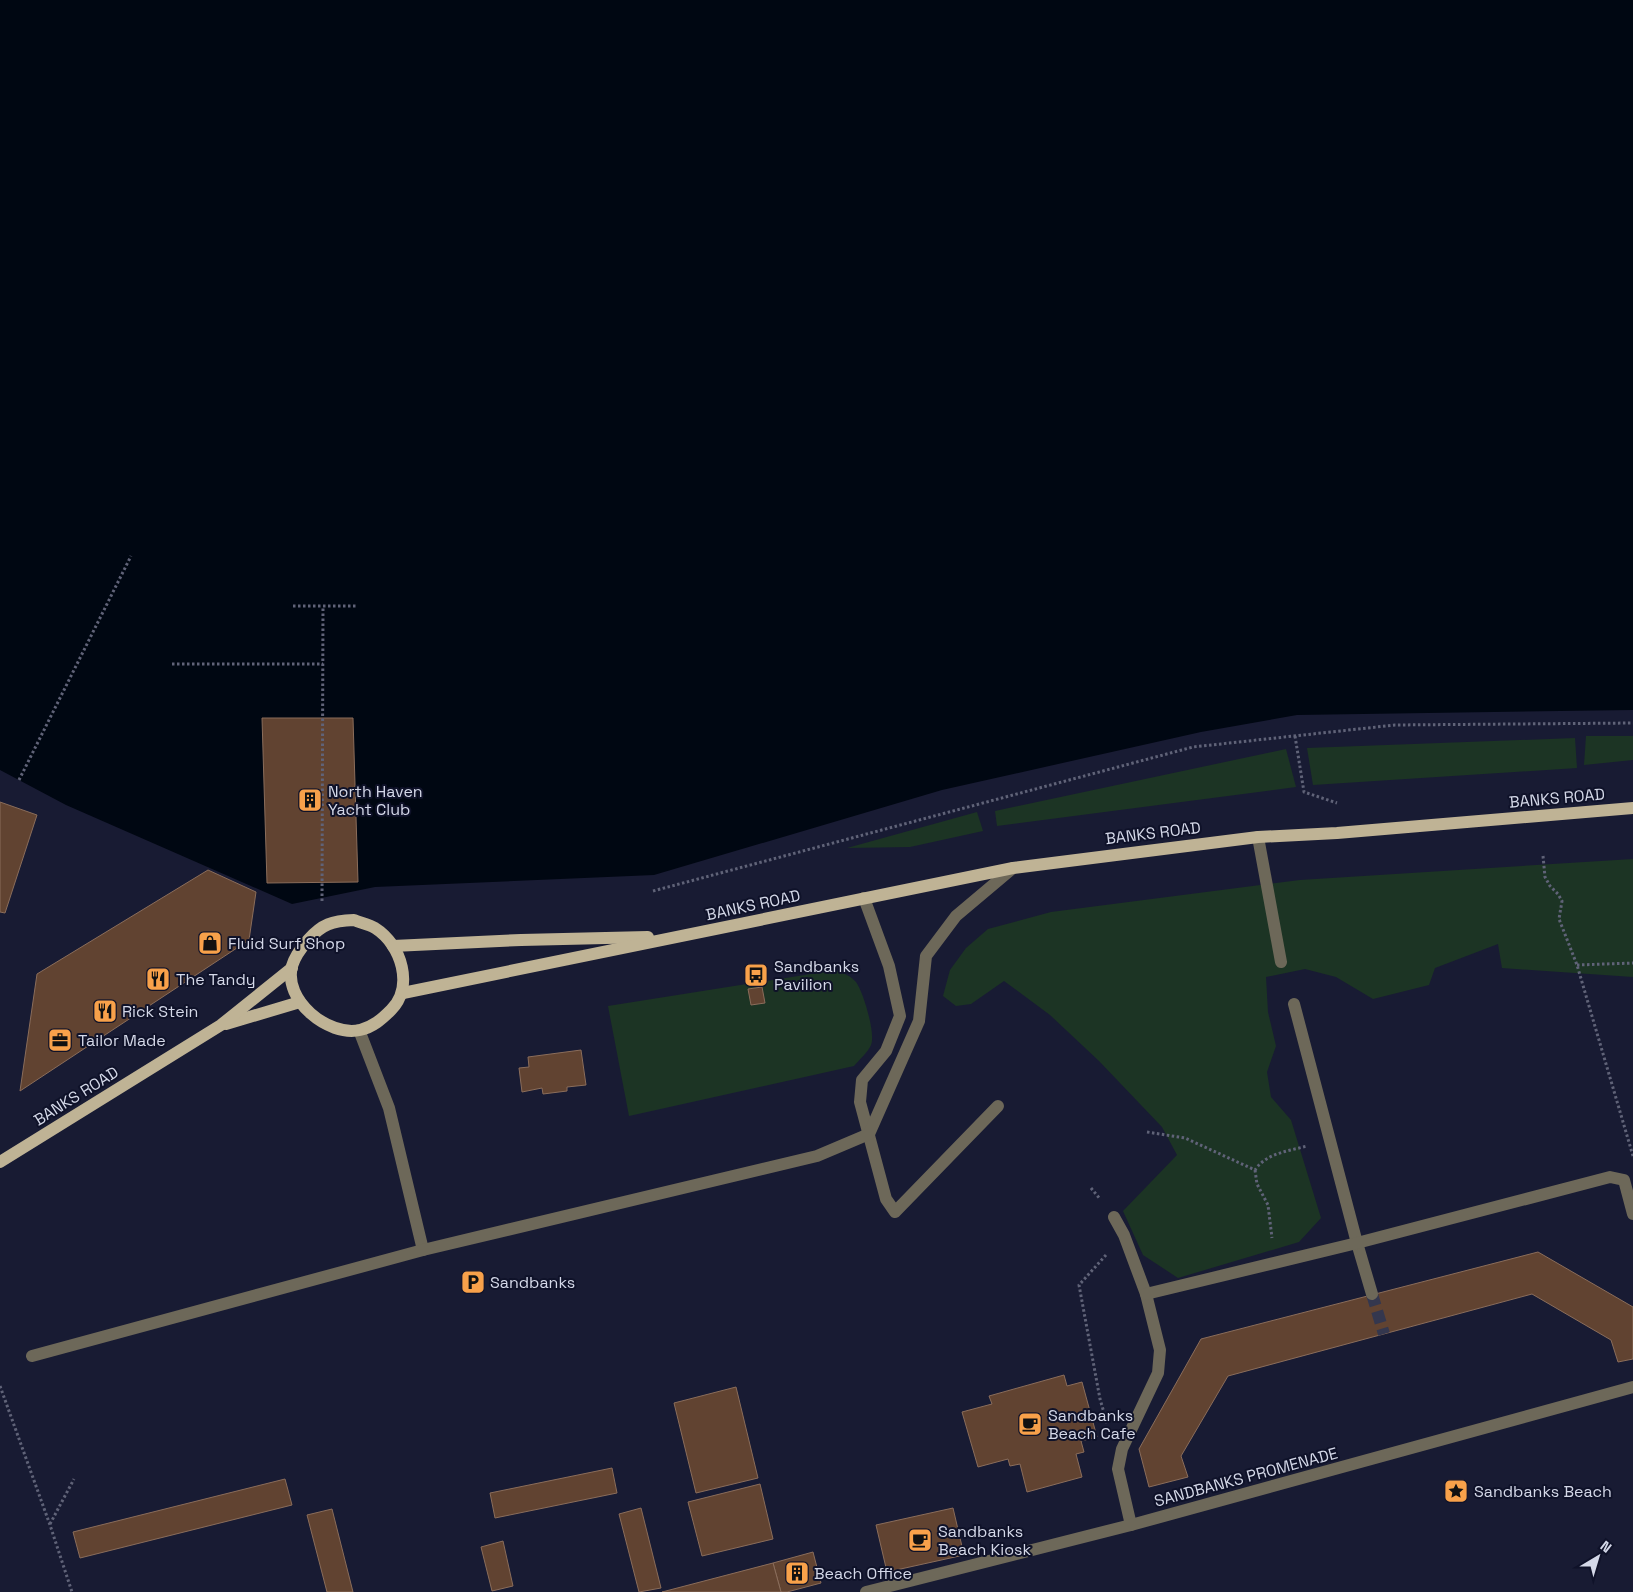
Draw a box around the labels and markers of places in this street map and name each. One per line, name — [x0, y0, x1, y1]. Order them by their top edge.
place label: North Haven Yacht Club — [328, 781, 423, 820]
building icon: North Haven Yacht Club — [297, 787, 323, 813]
shop icon: Fluid Surf Shop — [197, 930, 223, 956]
place label: Fluid Surf Shop — [228, 933, 345, 954]
place label: Sandbanks Pavilion — [774, 956, 859, 995]
bus stop icon: Sandbanks Pavilion — [743, 962, 769, 988]
restaurant icon: The Tandy — [145, 966, 171, 992]
place label: The Tandy — [176, 969, 256, 990]
restaurant icon: Rick Stein — [92, 998, 118, 1024]
place label: Rick Stein — [122, 1001, 198, 1022]
office icon: Tailor Made — [47, 1027, 73, 1053]
place label: Tailor Made — [78, 1030, 166, 1051]
parking icon: Sandbanks — [460, 1269, 486, 1295]
place label: Sandbanks — [490, 1272, 575, 1293]
place label: Sandbanks Beach Cafe — [1048, 1405, 1136, 1444]
cafe icon: Sandbanks Beach Cafe — [1017, 1411, 1043, 1437]
place icon: Sandbanks Beach — [1443, 1478, 1469, 1504]
place label: Sandbanks Beach — [1474, 1481, 1612, 1502]
place label: Sandbanks Beach Kiosk — [938, 1521, 1032, 1560]
cafe icon: Sandbanks Beach Kiosk — [907, 1527, 933, 1553]
building icon: Beach Office — [784, 1560, 810, 1586]
place label: Beach Office — [814, 1563, 912, 1584]

